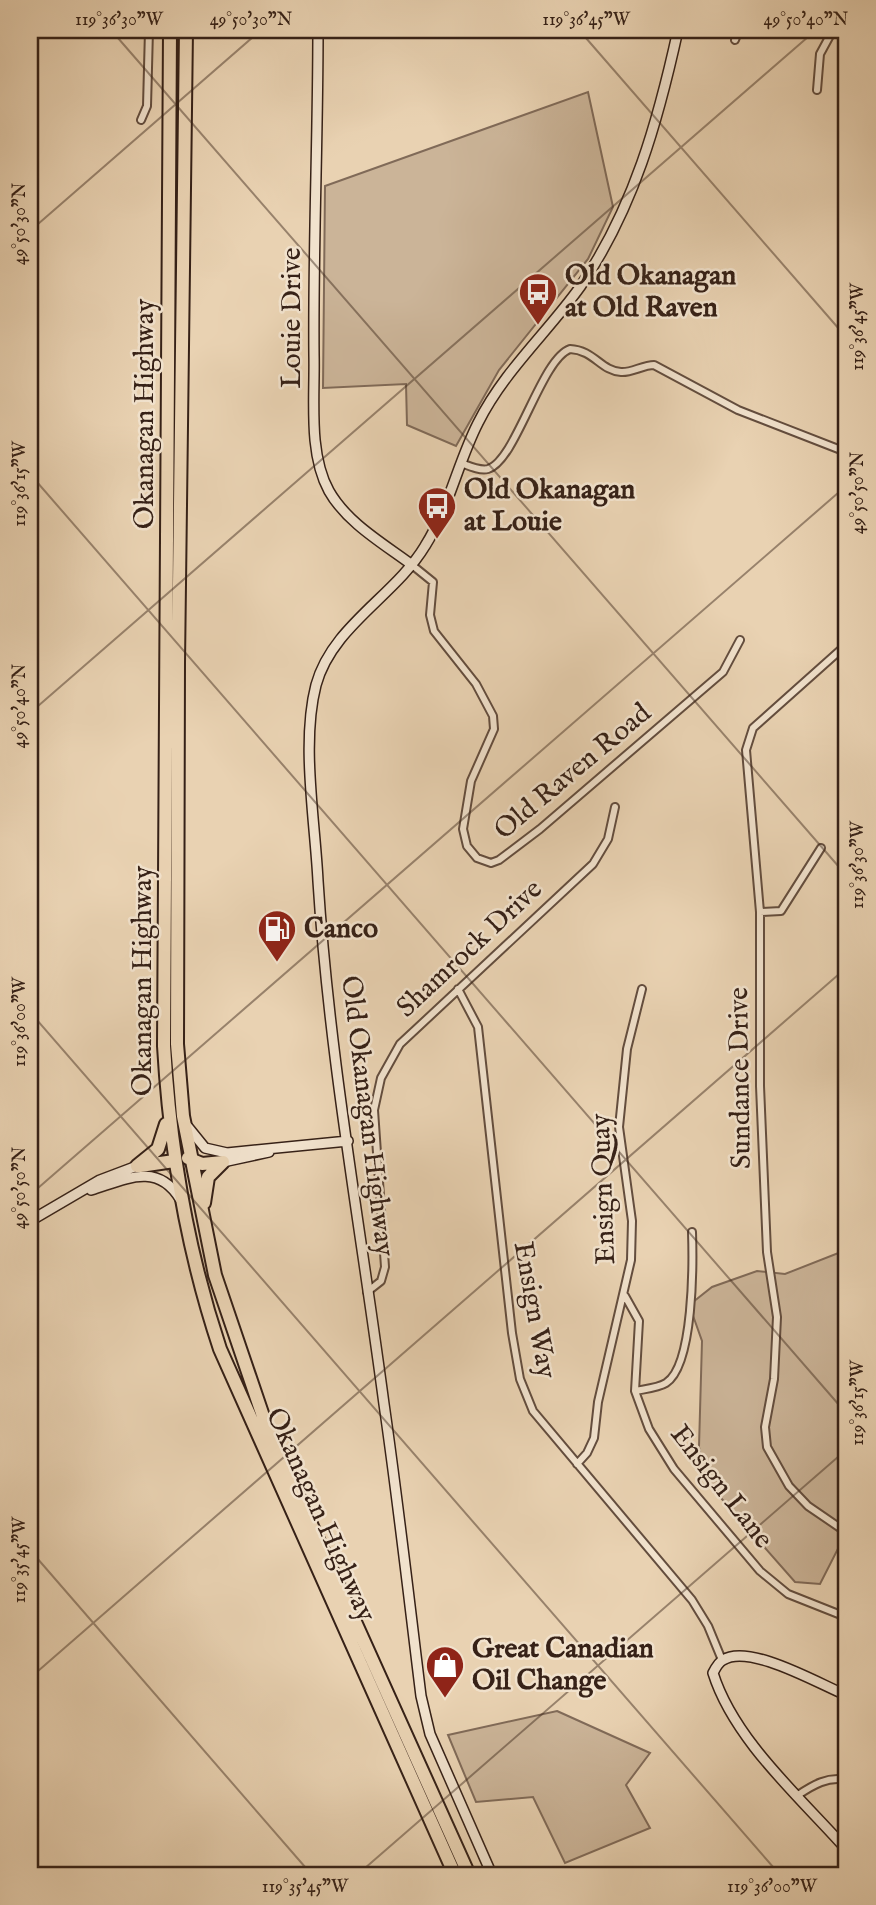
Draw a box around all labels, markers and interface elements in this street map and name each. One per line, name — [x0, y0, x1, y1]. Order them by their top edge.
text: 119°36'30"W — [75, 9, 164, 32]
text: 49°50'30"N — [210, 9, 293, 32]
text: 119°36'45"W — [542, 9, 631, 32]
text: 49°50'40"N — [764, 9, 849, 32]
text: 49°50'30"N — [9, 182, 32, 265]
street label: Louie Drive — [275, 247, 310, 389]
place label: Old Okanagan at Old Raven — [565, 259, 736, 326]
bus stop icon: Old Okanagan at Old Raven — [517, 271, 559, 326]
text: 119°36'45"W — [847, 282, 870, 371]
street label: Okanagan Highway — [128, 298, 163, 529]
text: 119°36'15"W — [9, 440, 32, 527]
text: 49°50'50"N — [847, 451, 870, 534]
place label: Old Okanagan at Louie — [464, 473, 635, 540]
bus stop icon: Old Okanagan at Louie — [416, 485, 458, 540]
text: 49°50'40"N — [9, 663, 32, 748]
street label: Old Raven Road — [487, 696, 659, 848]
text: 119°36'30"W — [847, 820, 870, 909]
street label: Okanagan Highway — [126, 865, 161, 1096]
street label: Shamrock Drive — [390, 872, 550, 1025]
fuel station icon: Canco — [256, 908, 298, 963]
place label: Canco — [304, 912, 378, 947]
street label: Old Okanagan Highway — [332, 974, 402, 1259]
text: 119°36'00"W — [9, 976, 32, 1067]
street label: Sundance Drive — [722, 987, 760, 1169]
street label: Ensign Quay — [584, 1113, 624, 1265]
text: 49°50'50"N — [9, 1146, 32, 1229]
street label: Ensign Way — [505, 1239, 563, 1381]
text: 119°36'15"W — [847, 1359, 870, 1446]
street label: Okanagan Highway — [257, 1403, 383, 1628]
street label: Ensign Lane — [662, 1418, 780, 1556]
text: 119°35'45"W — [9, 1516, 32, 1603]
place label: Great Canadian Oil Change — [472, 1632, 654, 1699]
shop icon: Great Canadian Oil Change — [424, 1644, 466, 1699]
text: 119°35'45"W — [262, 1876, 349, 1899]
text: 119°36'00"W — [727, 1876, 818, 1899]

